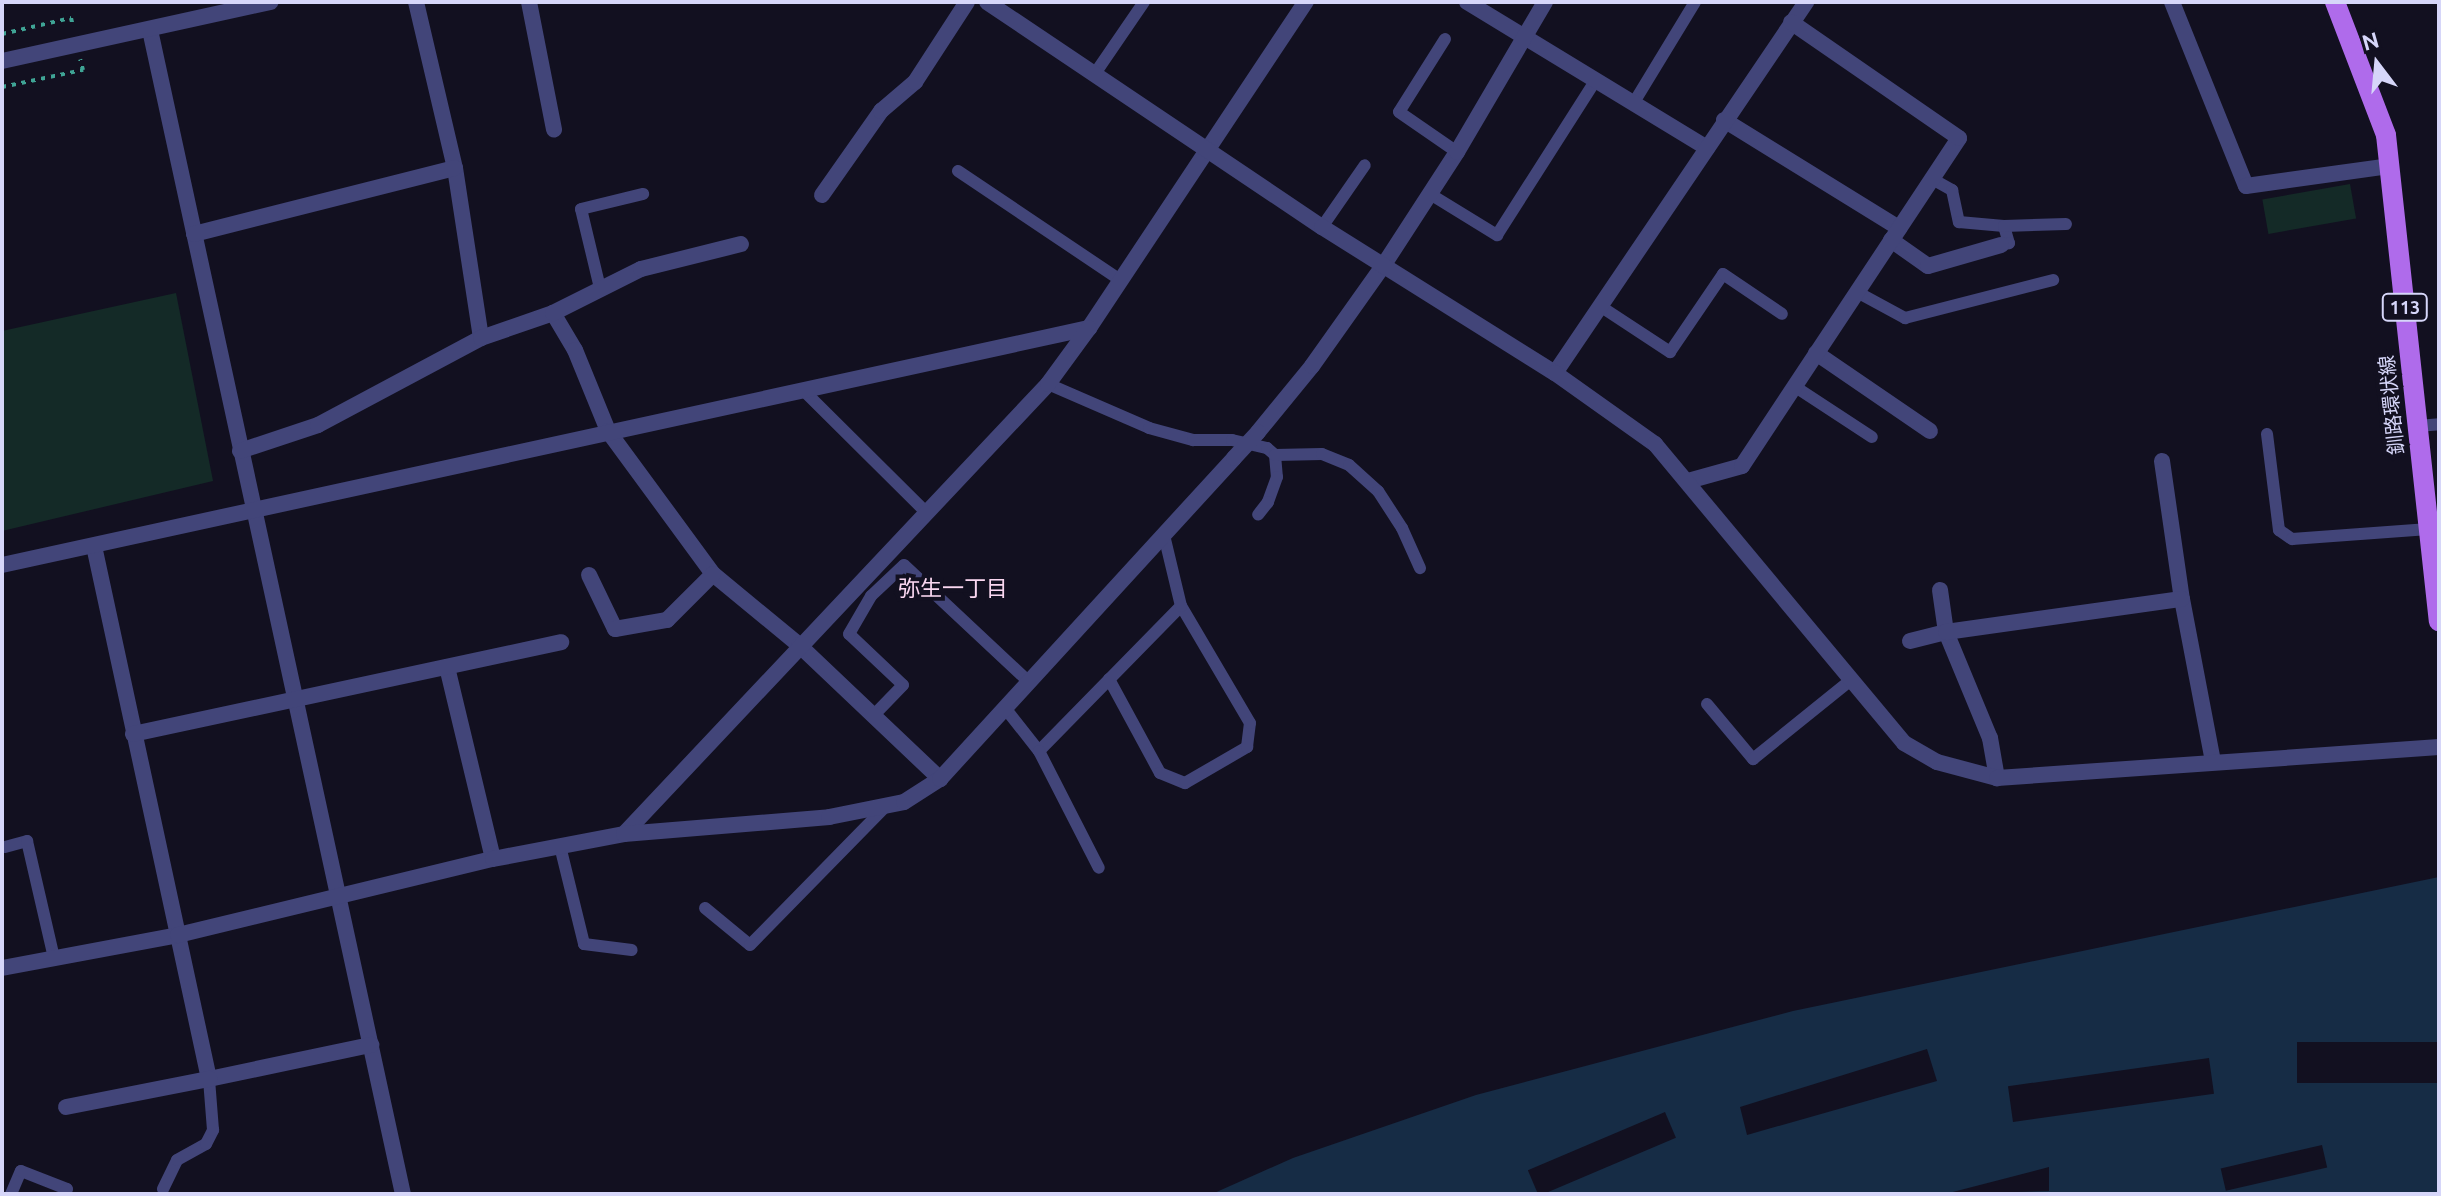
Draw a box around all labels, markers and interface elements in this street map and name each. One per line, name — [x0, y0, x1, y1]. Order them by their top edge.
north arrow — [2337, 24, 2417, 104]
text: N — [2359, 26, 2382, 55]
road number: 113 — [2381, 293, 2429, 321]
street label: 釧路環状線 — [2374, 354, 2408, 456]
district label: 弥生一丁目 — [898, 575, 1008, 601]

